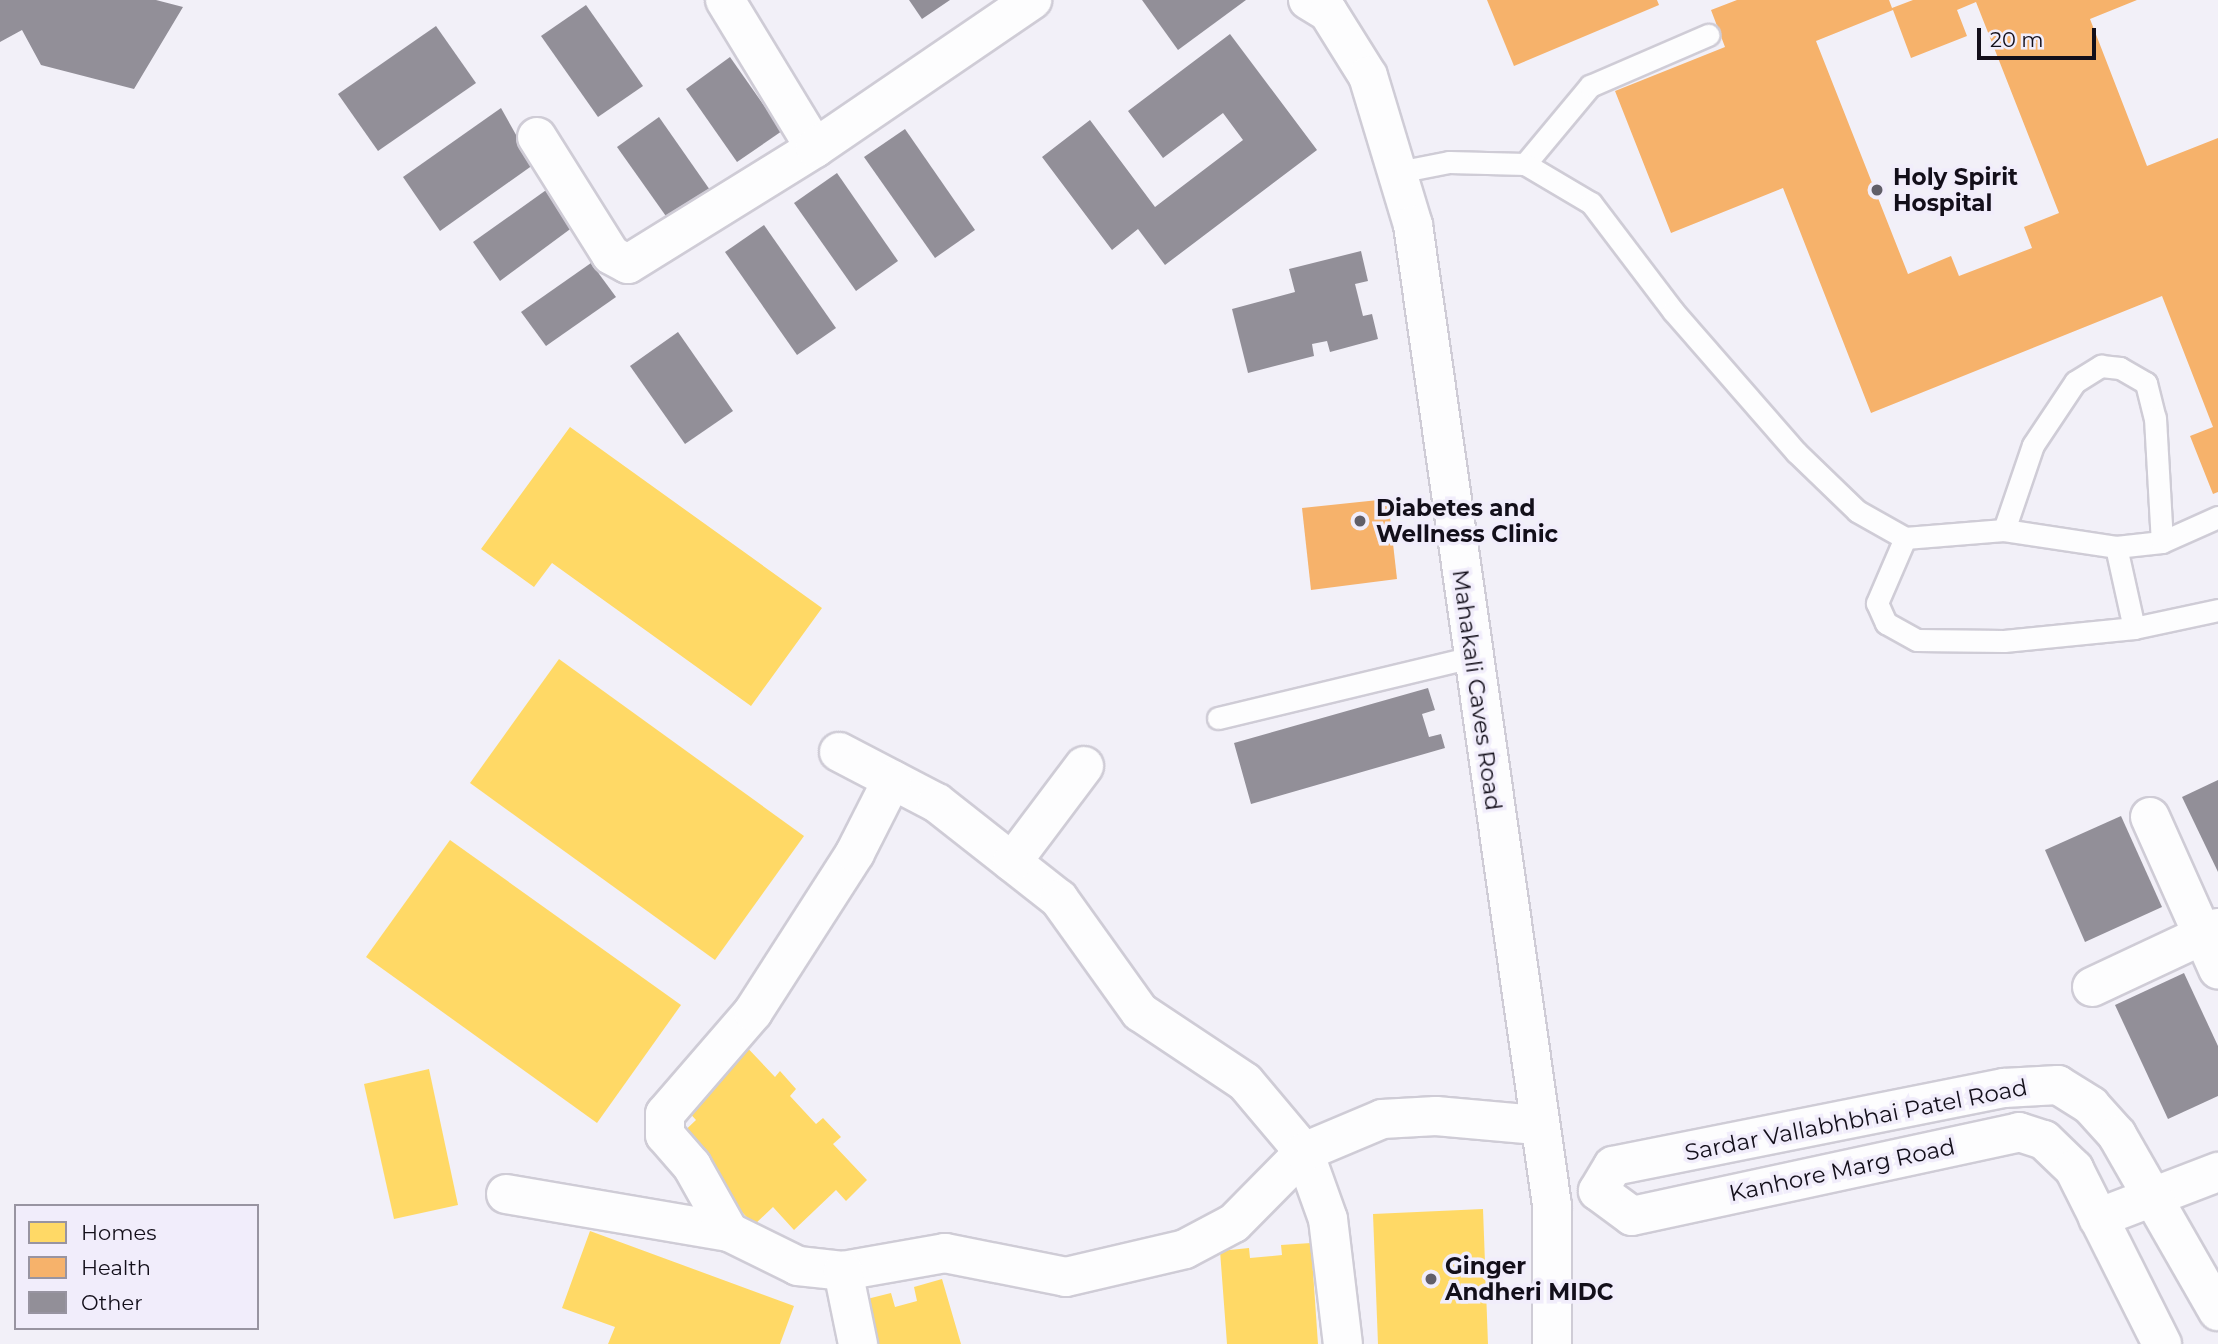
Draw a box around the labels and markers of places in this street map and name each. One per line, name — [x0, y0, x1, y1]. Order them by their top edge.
place label: Holy Spirit Hospital — [1893, 163, 2018, 217]
marker: Holy Spirit Hospital — [1867, 180, 1887, 200]
place label: Diabetes and Wellness Clinic — [1376, 494, 1558, 548]
marker: Diabetes and Wellness Clinic — [1350, 511, 1370, 531]
place label: Ginger Andheri MIDC — [1445, 1252, 1613, 1306]
marker: Ginger Andheri MIDC — [1423, 1271, 1439, 1287]

